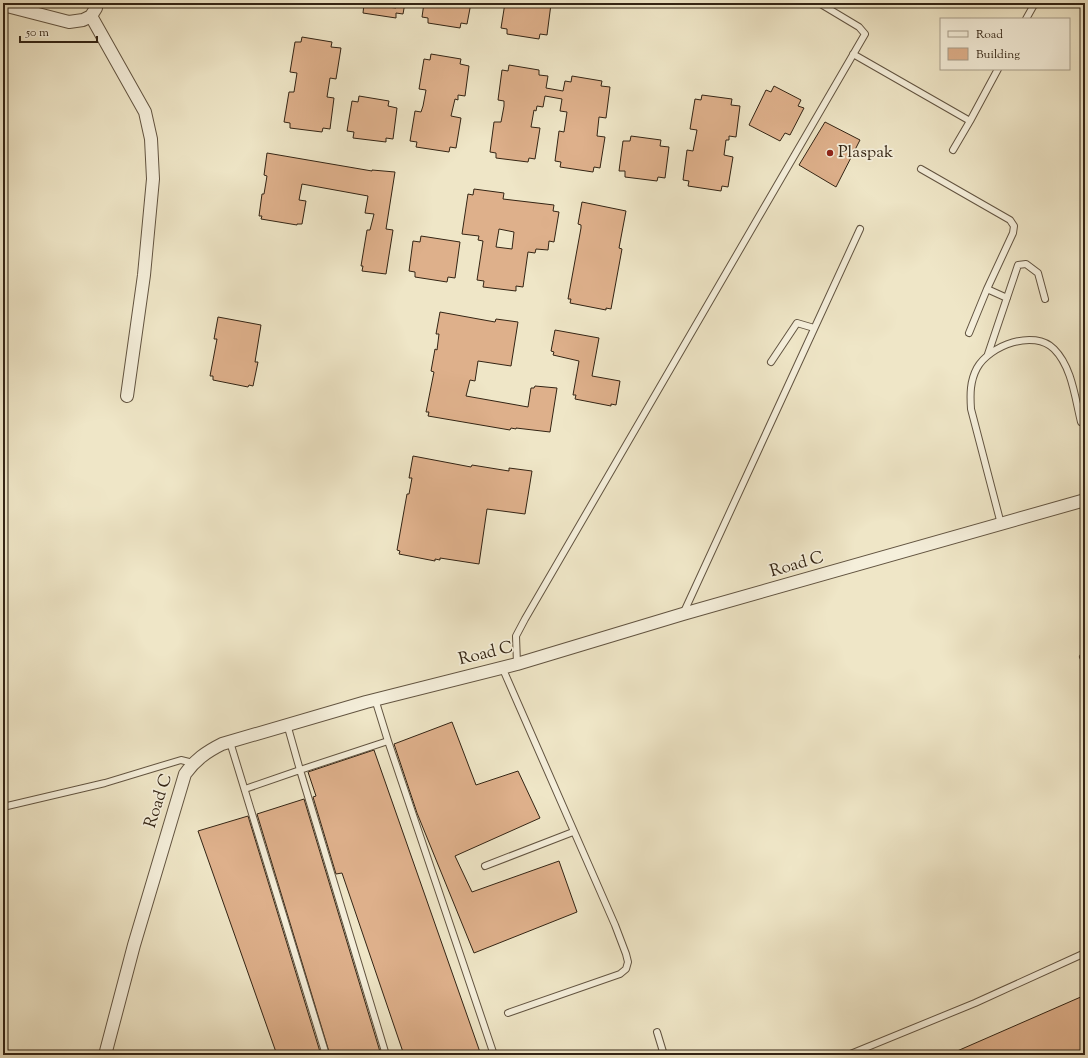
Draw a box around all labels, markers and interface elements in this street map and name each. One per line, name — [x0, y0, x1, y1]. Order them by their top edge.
scale bar — [20, 18, 97, 44]
legend — [940, 18, 1070, 70]
text: 50 m — [25, 24, 49, 42]
text: Road — [976, 26, 1003, 44]
text: Building — [976, 46, 1020, 64]
place label: Plaspak — [838, 141, 893, 165]
marker: Plaspak — [825, 148, 835, 158]
street label: Road C — [767, 546, 827, 584]
street label: Road C — [456, 636, 516, 672]
street label: Road C — [139, 771, 179, 831]

